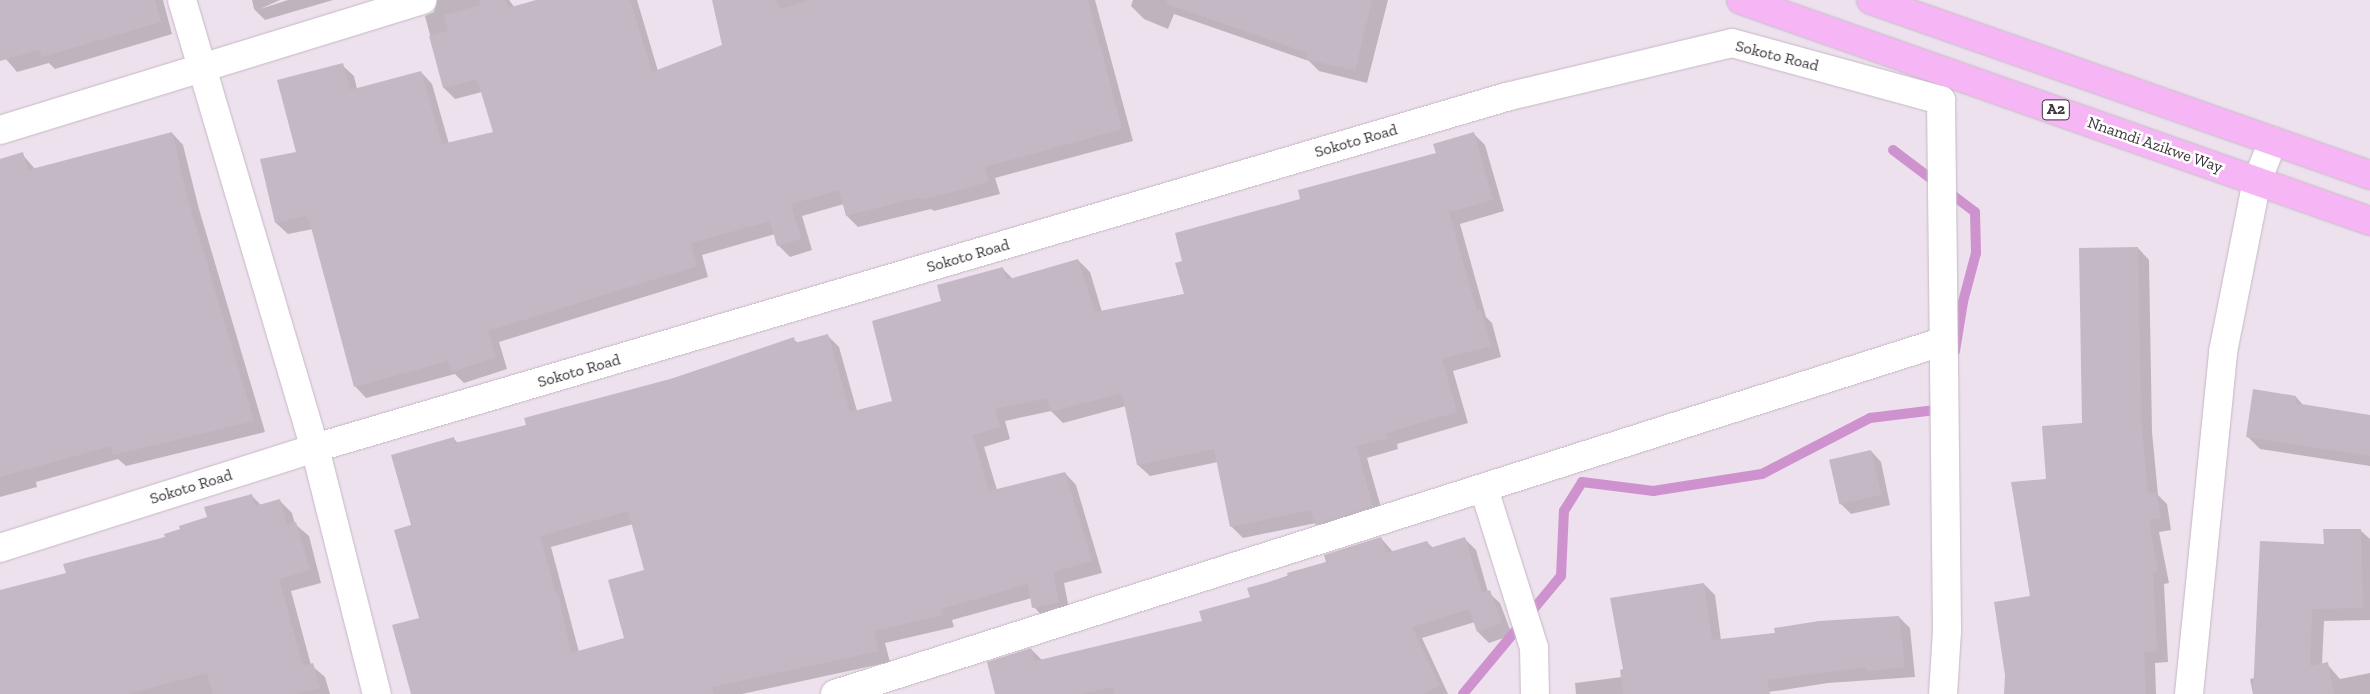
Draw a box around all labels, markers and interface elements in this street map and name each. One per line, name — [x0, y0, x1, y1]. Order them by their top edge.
street label: Sokoto Road — [1733, 36, 1821, 76]
road number: A2 — [2041, 98, 2071, 122]
street label: Nnamdi Azikwe Way — [2084, 113, 2226, 177]
street label: Sokoto Road — [1312, 120, 1400, 162]
street label: Sokoto Road — [924, 235, 1012, 277]
street label: Sokoto Road — [535, 350, 623, 392]
street label: Sokoto Road — [147, 465, 235, 509]

